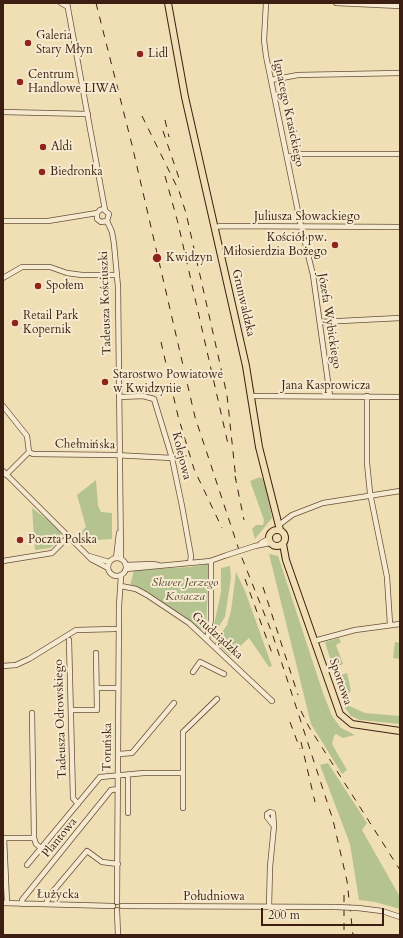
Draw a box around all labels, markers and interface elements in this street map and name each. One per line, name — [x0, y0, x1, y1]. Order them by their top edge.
place label: Galeria Stary Młyn — [36, 29, 93, 57]
marker: Galeria Stary Młyn — [23, 38, 33, 48]
place label: Lidl — [148, 47, 168, 61]
marker: Lidl — [135, 49, 145, 59]
street label: Ignacego Krasickiego — [270, 58, 306, 168]
place label: Centrum Handlowe LIWA — [28, 68, 117, 96]
marker: Centrum Handlowe LIWA — [15, 77, 25, 87]
place label: Aldi — [51, 140, 72, 154]
marker: Aldi — [38, 142, 48, 152]
place label: Biedronka — [50, 165, 103, 179]
marker: Biedronka — [37, 167, 47, 177]
street label: Juliusza Słowackiego — [254, 210, 360, 224]
place label: Kościół pw. Miłosierdzia Bożego — [223, 231, 327, 259]
marker: Kościół pw. Miłosierdzia Bożego — [330, 240, 340, 250]
street label: Tadeusza Kościuszki — [97, 251, 115, 355]
place label: Kwidzyn — [166, 251, 213, 265]
marker: Kwidzyn — [151, 252, 163, 264]
street label: Grunwaldzka — [228, 268, 258, 338]
street label: Józefa Wybickiego — [314, 272, 344, 370]
place label: Społem — [46, 279, 84, 293]
marker: Społem — [33, 281, 43, 291]
place label: Retail Park Kopernik — [23, 309, 78, 337]
marker: Retail Park Kopernik — [10, 318, 20, 328]
place label: Starostwo Powiatowe w Kwidzynie — [113, 368, 223, 396]
marker: Starostwo Powiatowe w Kwidzynie — [100, 377, 110, 387]
street label: Jana Kasprowicza — [282, 379, 370, 393]
street label: Kolejowa — [168, 431, 194, 481]
street label: Chełmińska — [55, 437, 115, 453]
place label: Poczta Polska — [28, 533, 97, 547]
marker: Poczta Polska — [15, 535, 25, 545]
park label: Skwer Jerzego Kosacza — [152, 576, 218, 604]
street label: Grudziądzka — [188, 609, 246, 663]
street label: Sportowa — [325, 657, 355, 707]
street label: Tadeusza Odrowskiego — [52, 659, 70, 779]
street label: Toruńska — [100, 723, 116, 771]
street label: Plantowa — [40, 815, 80, 861]
street label: Łużycka — [37, 887, 79, 903]
street label: Południowa — [183, 890, 245, 904]
scale bar — [263, 900, 386, 926]
text: 200 m — [268, 907, 300, 923]

